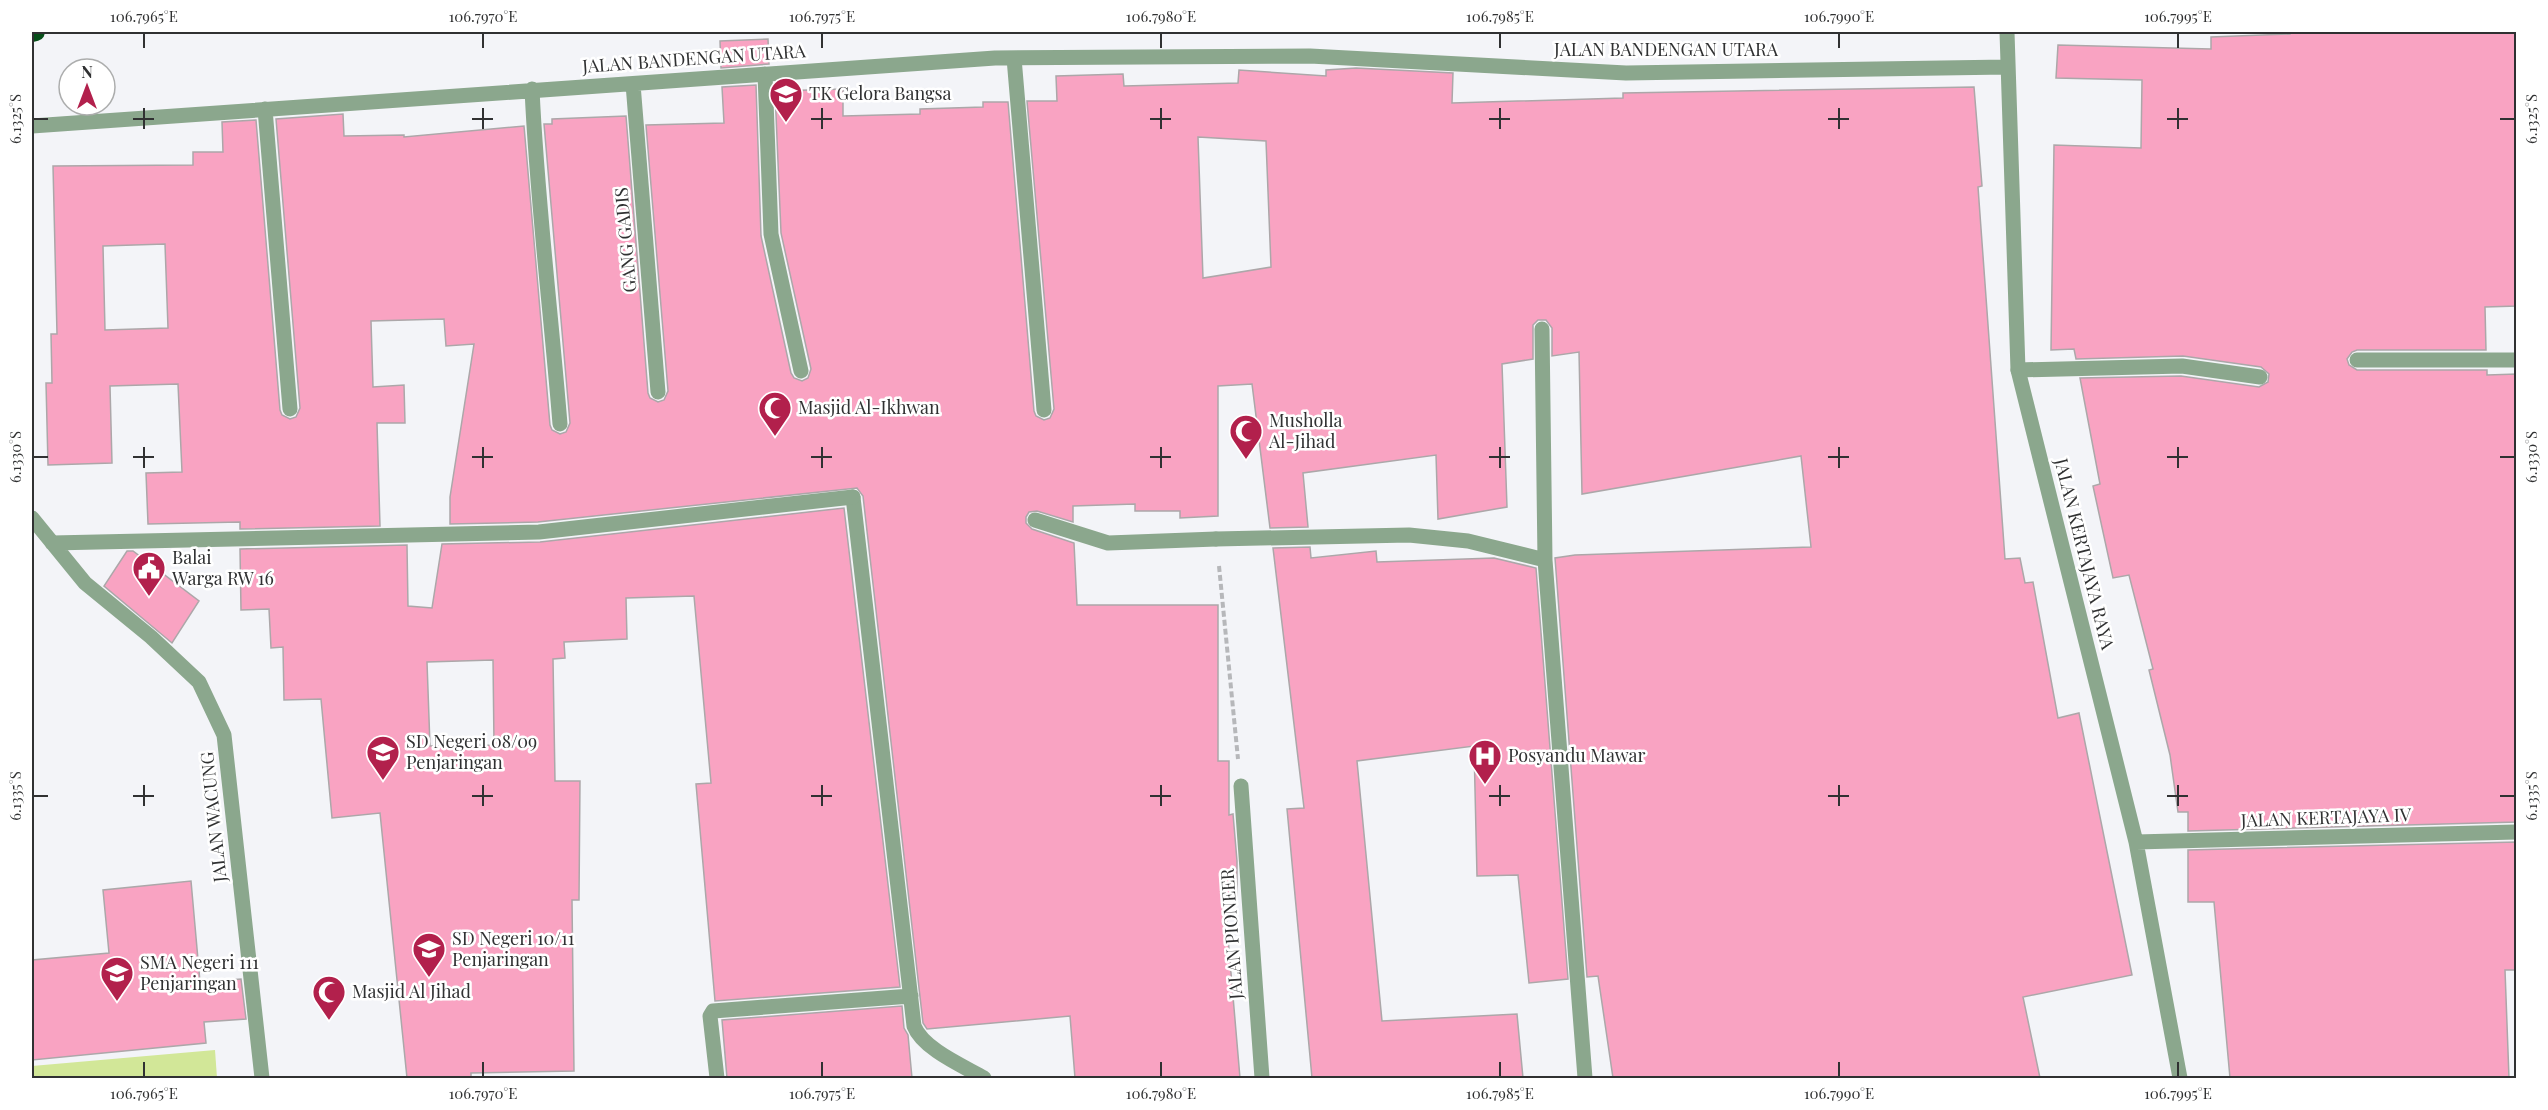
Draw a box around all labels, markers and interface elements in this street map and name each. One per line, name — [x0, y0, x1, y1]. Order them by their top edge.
text: 106.7965°E — [110, 6, 178, 26]
text: 106.7970°E — [449, 6, 517, 26]
text: 106.7975°E — [789, 6, 855, 26]
text: 106.7980°E — [1126, 6, 1196, 26]
text: 106.7985°E — [1466, 6, 1534, 26]
text: 106.7990°E — [1804, 6, 1874, 26]
text: 106.7995°E — [2144, 6, 2212, 26]
street label: JALAN BANDENGAN UTARA — [1553, 37, 1779, 61]
street label: JALAN BANDENGAN UTARA — [580, 38, 807, 78]
north arrow — [57, 57, 117, 117]
text: N — [81, 61, 93, 82]
school or university icon: TK Gelora Bangsa — [768, 76, 804, 123]
place label: TK Gelora Bangsa — [809, 81, 951, 105]
text: 6.1325°S — [5, 94, 25, 144]
text: 6.1325°S — [2521, 94, 2541, 144]
street label: GANG GADIS — [608, 186, 642, 294]
mosque icon: Masjid Al-Ikhwan — [757, 390, 793, 437]
place label: Masjid Al-Ikhwan — [798, 395, 940, 419]
place label: Musholla Al-Jihad — [1268, 408, 1343, 453]
mosque icon: Musholla Al-Jihad — [1228, 413, 1264, 460]
text: 6.1330°S — [5, 431, 25, 483]
text: 6.1330°S — [2521, 431, 2541, 483]
street label: JALAN KERTAJAYA RAYA — [2049, 455, 2121, 653]
place label: Balai Warga RW 16 — [171, 545, 274, 590]
public building icon: Balai Warga RW 16 — [131, 550, 167, 597]
place label: SD Negeri 08/09 Penjaringan — [406, 729, 537, 774]
school or university icon: SD Negeri 08/09 Penjaringan — [365, 734, 401, 781]
hospital icon: Posyandu Mawar — [1467, 738, 1503, 785]
place label: Posyandu Mawar — [1508, 743, 1646, 767]
street label: JALAN WACUNG — [194, 750, 232, 885]
text: 6.1335°S — [5, 771, 25, 821]
text: 6.1335°S — [2521, 771, 2541, 821]
street label: JALAN KERTAJAYA IV — [2239, 802, 2412, 832]
street label: JALAN PIONEER — [1214, 867, 1248, 1001]
place label: SD Negeri 10/11 Penjaringan — [452, 926, 575, 971]
school or university icon: SD Negeri 10/11 Penjaringan — [411, 931, 447, 978]
place label: SMA Negeri 111 Penjaringan — [140, 950, 259, 995]
school or university icon: SMA Negeri 111 Penjaringan — [99, 955, 135, 1002]
mosque icon: Masjid Al Jihad — [311, 974, 347, 1021]
place label: Masjid Al Jihad — [352, 979, 472, 1003]
text: 106.7965°E — [110, 1083, 178, 1103]
text: 106.7970°E — [449, 1083, 517, 1103]
text: 106.7975°E — [789, 1083, 855, 1103]
text: 106.7980°E — [1126, 1083, 1196, 1103]
text: 106.7985°E — [1466, 1083, 1534, 1103]
text: 106.7990°E — [1804, 1083, 1874, 1103]
text: 106.7995°E — [2144, 1083, 2212, 1103]

